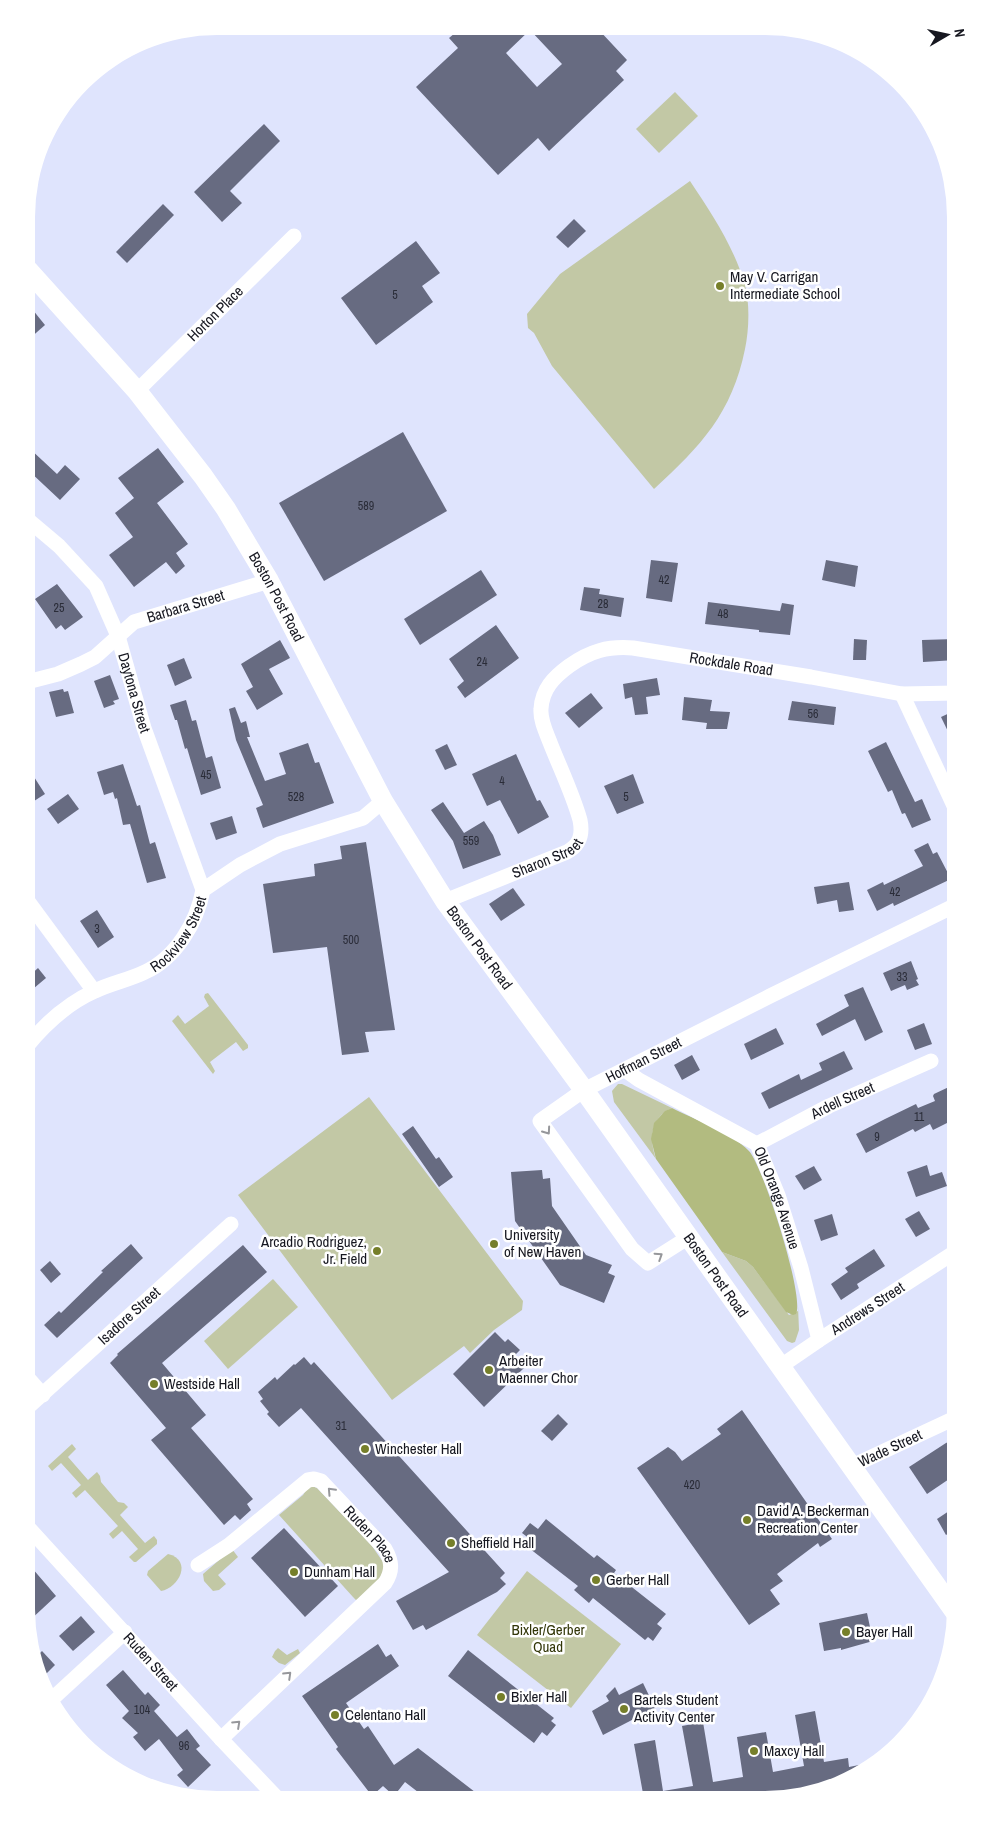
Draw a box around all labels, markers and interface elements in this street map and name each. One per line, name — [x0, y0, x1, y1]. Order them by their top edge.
north arrow — [922, 10, 972, 60]
text: N — [950, 27, 969, 38]
place label: May V. Carrigan Intermediate School — [730, 266, 840, 304]
marker: May V. Carrigan Intermediate School — [714, 280, 726, 292]
street label: Horton Place — [182, 281, 248, 346]
house number: 5 — [392, 287, 398, 303]
house number: 589 — [358, 498, 374, 514]
street label: Boston Post Road — [244, 548, 310, 645]
house number: 42 — [659, 572, 669, 588]
street label: Barbara Street — [144, 584, 227, 628]
house number: 28 — [598, 596, 608, 612]
house number: 25 — [54, 600, 65, 616]
house number: 48 — [718, 606, 728, 622]
street label: Rockdale Road — [688, 646, 774, 681]
street label: Daytona Street — [113, 650, 156, 736]
house number: 24 — [477, 654, 488, 670]
house number: 56 — [808, 706, 818, 722]
house number: 45 — [201, 767, 212, 783]
house number: 4 — [499, 773, 505, 789]
house number: 528 — [288, 789, 304, 805]
house number: 5 — [623, 789, 629, 805]
house number: 559 — [463, 833, 479, 849]
street label: Sharon Street — [509, 834, 588, 883]
house number: 42 — [890, 884, 900, 900]
street label: Rockview Street — [146, 893, 211, 977]
street label: Boston Post Road — [442, 901, 518, 994]
house number: 3 — [94, 921, 100, 937]
house number: 500 — [343, 932, 359, 948]
house number: 33 — [897, 969, 907, 985]
street label: Hoffman Street — [602, 1031, 685, 1087]
street label: Ardell Street — [806, 1076, 878, 1124]
house number: 11 — [914, 1109, 925, 1125]
one-way arrow — [541, 1125, 550, 1135]
house number: 9 — [874, 1129, 880, 1145]
street label: Old Orange Avenue — [749, 1143, 805, 1252]
place label: University of New Haven — [504, 1224, 581, 1262]
street label: Boston Post Road — [679, 1229, 753, 1322]
place label: Arcadio Rodriguez, Jr. Field — [260, 1231, 367, 1269]
marker: University of New Haven — [488, 1238, 500, 1250]
marker: Arcadio Rodriguez, Jr. Field — [371, 1245, 383, 1257]
one-way arrow — [654, 1253, 663, 1262]
street label: Andrews Street — [826, 1276, 909, 1340]
street label: Isadore Street — [93, 1281, 165, 1349]
place label: Arbeiter Maenner Chor — [498, 1350, 578, 1388]
marker: Arbeiter Maenner Chor — [483, 1364, 495, 1376]
place label: Westside Hall — [164, 1373, 240, 1394]
marker: Westside Hall — [148, 1378, 160, 1390]
house number: 31 — [336, 1418, 347, 1434]
street label: Wade Street — [855, 1424, 926, 1472]
place label: Winchester Hall — [375, 1438, 462, 1459]
marker: Winchester Hall — [359, 1443, 371, 1455]
house number: 420 — [684, 1477, 700, 1493]
one-way arrow — [328, 1487, 337, 1496]
place label: David A. Beckerman Recreation Center — [757, 1500, 869, 1538]
street label: Ruden Place — [339, 1501, 401, 1565]
marker: David A. Beckerman Recreation Center — [741, 1514, 753, 1526]
place label: Sheffield Hall — [461, 1532, 534, 1553]
marker: Sheffield Hall — [445, 1537, 457, 1549]
place label: Dunham Hall — [304, 1561, 375, 1582]
marker: Dunham Hall — [288, 1566, 300, 1578]
place label: Gerber Hall — [606, 1569, 669, 1590]
marker: Gerber Hall — [590, 1574, 602, 1586]
park label: Bixler/Gerber Quad — [511, 1619, 585, 1657]
place label: Bayer Hall — [856, 1621, 913, 1642]
marker: Bayer Hall — [840, 1626, 852, 1638]
street label: Ruden Street — [119, 1628, 184, 1696]
one-way arrow — [283, 1672, 292, 1681]
place label: Bixler Hall — [511, 1686, 567, 1707]
place label: Bartels Student Activity Center — [633, 1689, 719, 1727]
marker: Bixler Hall — [495, 1691, 507, 1703]
house number: 104 — [134, 1702, 151, 1718]
marker: Bartels Student Activity Center — [618, 1703, 630, 1715]
place label: Celentano Hall — [345, 1704, 426, 1725]
marker: Celentano Hall — [329, 1709, 341, 1721]
one-way arrow — [231, 1721, 240, 1730]
house number: 96 — [179, 1738, 189, 1754]
place label: Maxcy Hall — [764, 1740, 824, 1761]
marker: Maxcy Hall — [748, 1745, 760, 1757]

